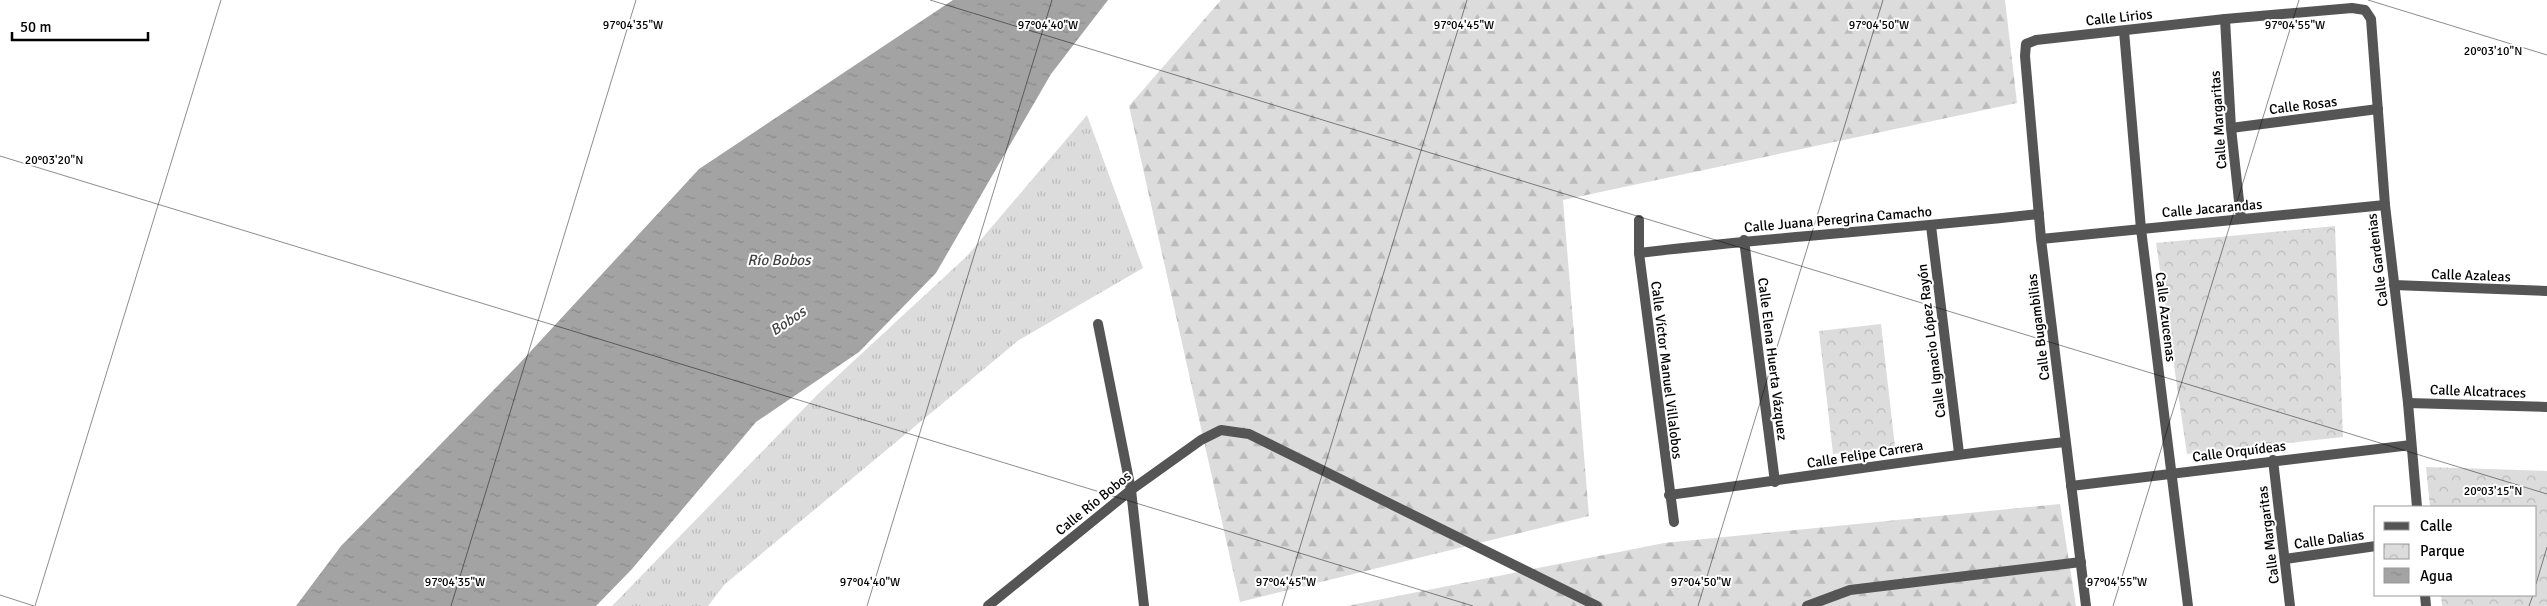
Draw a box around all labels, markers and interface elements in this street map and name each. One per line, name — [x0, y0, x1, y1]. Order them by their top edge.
street label: Calle Lirios — [2085, 6, 2153, 29]
scale bar — [12, 10, 149, 42]
text: 50 m — [20, 18, 51, 36]
text: 97°04'35"W — [603, 18, 663, 33]
text: 97°04'40"W — [1018, 18, 1078, 33]
text: 97°04'45"W — [1434, 18, 1494, 33]
text: 97°04'50"W — [1849, 18, 1909, 33]
text: 97°04'55"W — [2265, 18, 2325, 33]
text: 20°03'10"N — [2464, 44, 2522, 59]
street label: Calle Margaritas — [2207, 70, 2230, 170]
street label: Calle Rosas — [2268, 93, 2338, 118]
text: 20°03'20"N — [25, 153, 83, 168]
street label: Calle Jacarandas — [2161, 196, 2263, 221]
street label: Calle Juana Peregrina Camacho — [1743, 203, 1933, 236]
street label: Calle Gardenias — [2363, 212, 2392, 307]
water label: Río Bobos — [747, 251, 812, 269]
street label: Calle Ignacio López Rayón — [1914, 263, 1949, 419]
street label: Calle Azaleas — [2431, 266, 2511, 285]
street label: Calle Azucenas — [2152, 271, 2179, 363]
street label: Calle Bugambilias — [2024, 273, 2053, 381]
street label: Calle Elena Huerta Vázquez — [1754, 277, 1791, 441]
street label: Calle Víctor Manuel Villalobos — [1647, 280, 1686, 460]
water label: Bobos — [767, 302, 810, 339]
street label: Calle Alcatraces — [2430, 381, 2526, 402]
street label: Calle Felipe Carrera — [1806, 437, 1924, 472]
street label: Calle Orquídeas — [2191, 437, 2287, 466]
street label: Calle Río Bobos — [1052, 468, 1135, 539]
text: 20°03'15"N — [2464, 484, 2522, 499]
street label: Calle Margaritas — [2254, 485, 2283, 585]
legend — [2374, 506, 2537, 596]
text: Calle — [2420, 517, 2453, 535]
street label: Calle Dalias — [2293, 526, 2365, 553]
text: Parque — [2420, 542, 2465, 560]
text: Agua — [2420, 567, 2453, 585]
text: 97°04'35"W — [425, 575, 485, 590]
text: 97°04'40"W — [840, 575, 900, 590]
text: 97°04'45"W — [1256, 575, 1316, 590]
text: 97°04'50"W — [1671, 575, 1731, 590]
text: 97°04'55"W — [2087, 575, 2147, 590]

